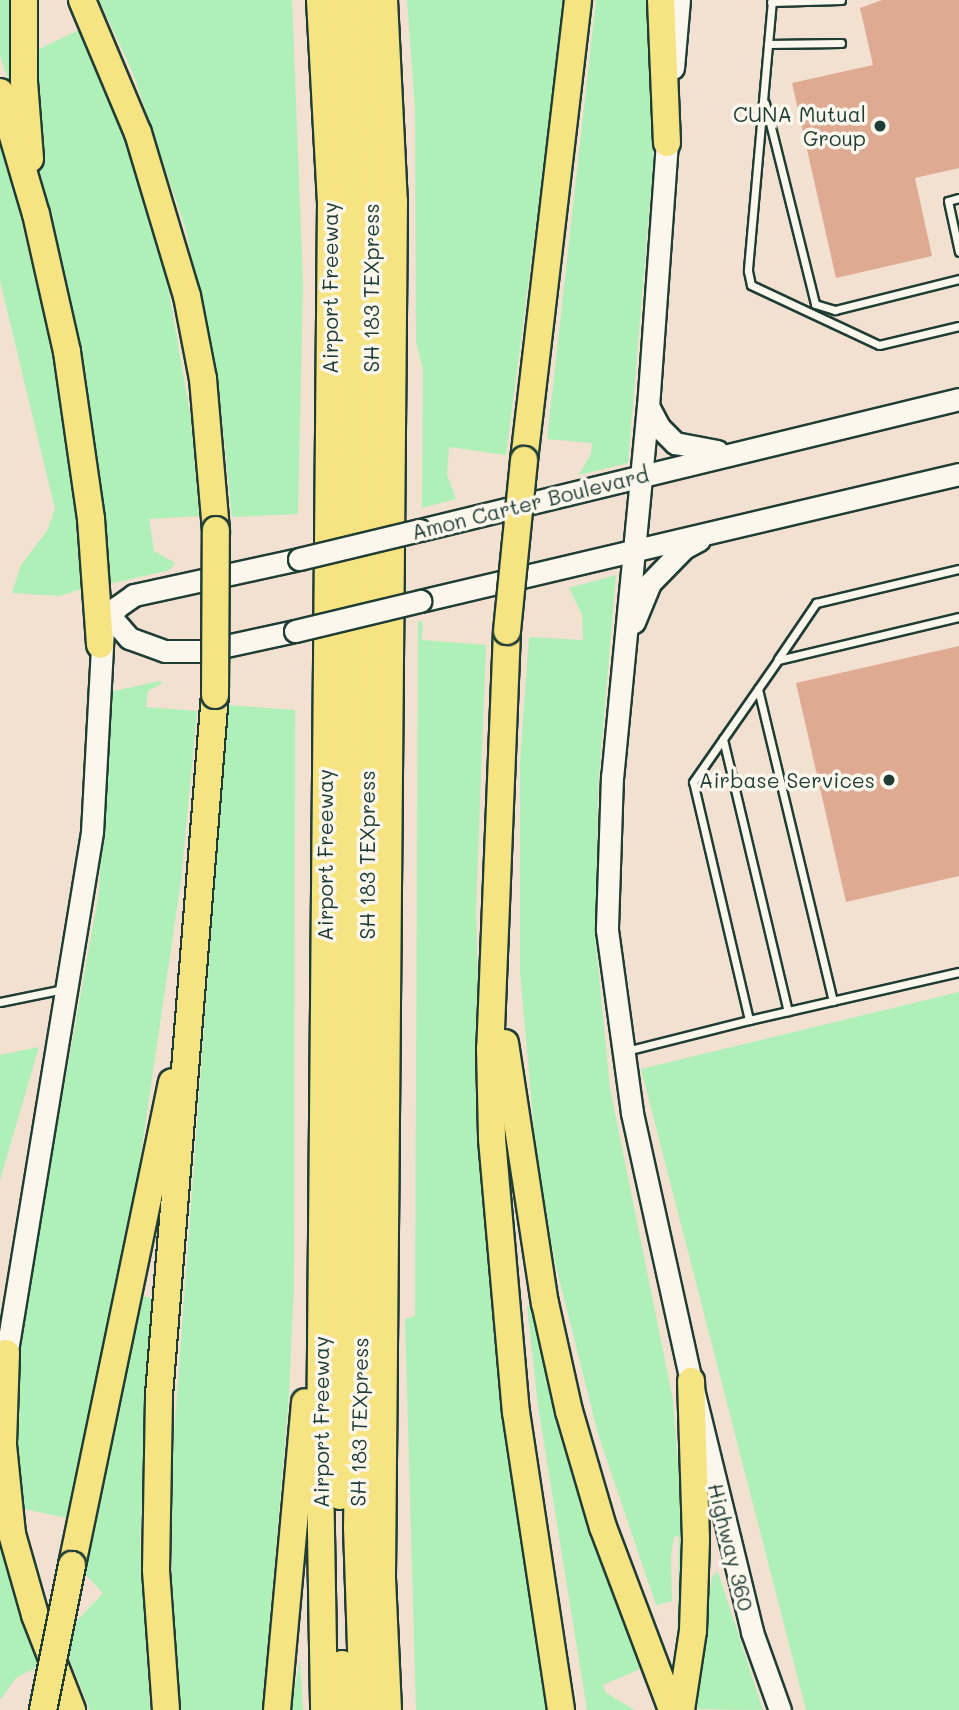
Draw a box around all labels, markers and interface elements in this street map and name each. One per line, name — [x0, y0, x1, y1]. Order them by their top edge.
place label: CUNA Mutual Group — [733, 101, 866, 151]
marker: CUNA Mutual Group — [872, 118, 888, 134]
street label: Airport Freeway — [317, 202, 343, 374]
street label: SH 183 TEXpress — [358, 203, 384, 373]
street label: Amon Carter Boulevard — [409, 461, 651, 545]
place label: Airbase Services — [699, 767, 875, 793]
street label: Airport Freeway — [312, 769, 338, 941]
street label: SH 183 TEXpress — [354, 770, 380, 940]
marker: Airbase Services — [881, 772, 897, 788]
street label: Airport Freeway — [308, 1336, 334, 1508]
street label: SH 183 TEXpress — [345, 1337, 373, 1507]
street label: Highway 360 — [703, 1481, 759, 1613]

